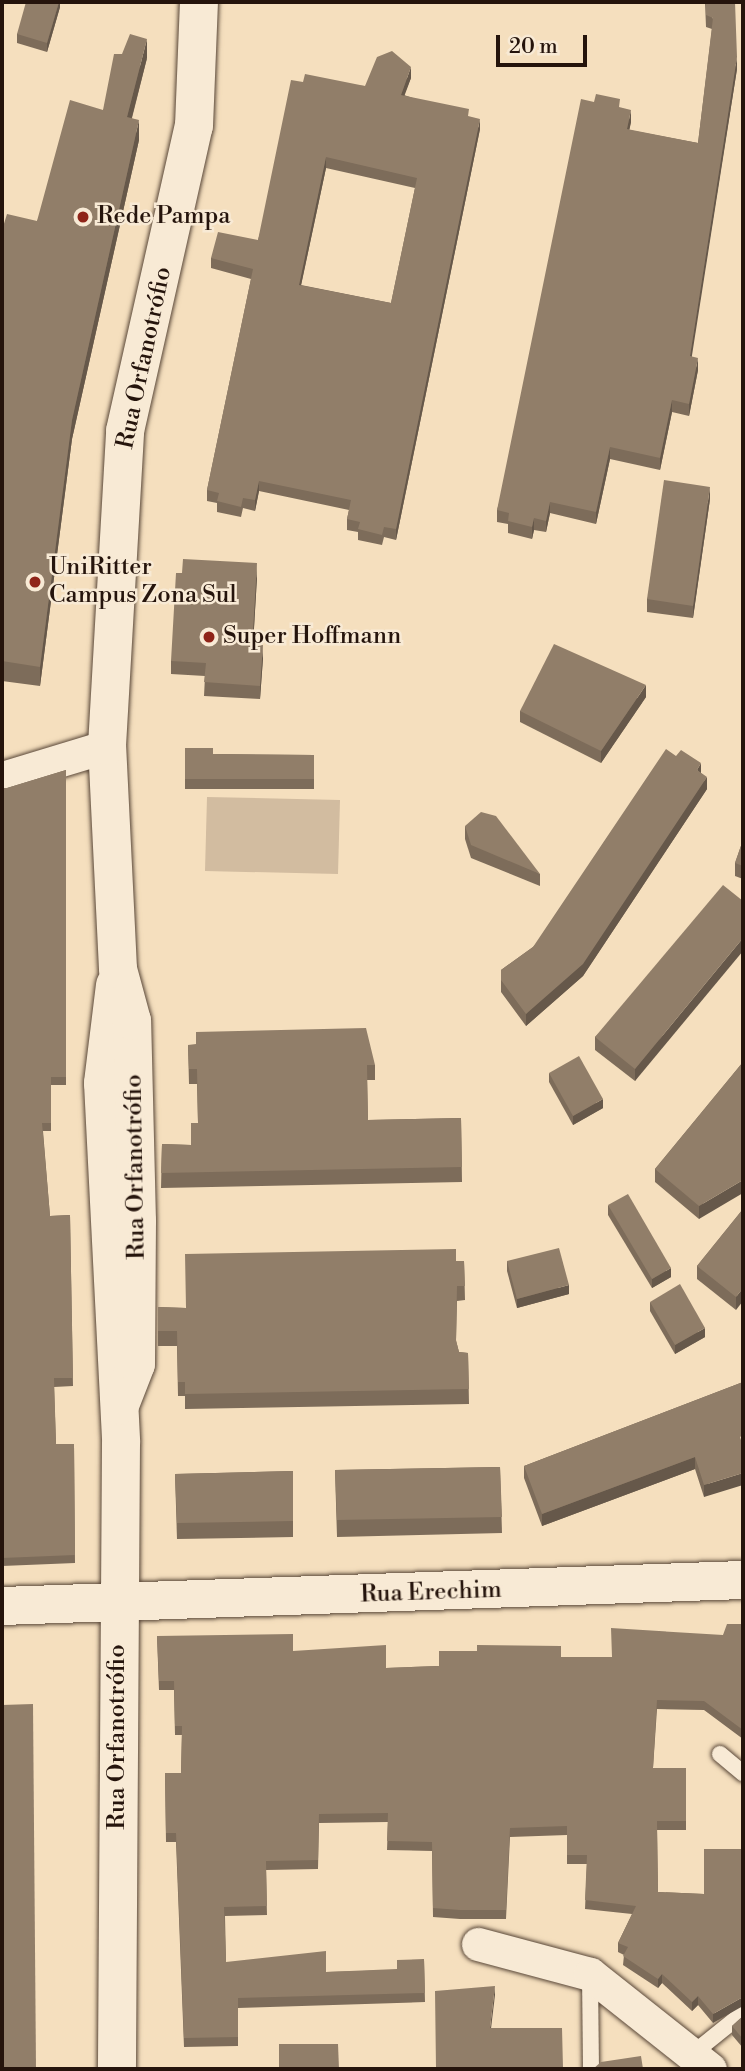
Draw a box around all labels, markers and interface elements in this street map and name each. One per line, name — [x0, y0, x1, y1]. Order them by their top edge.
scale bar — [500, 21, 591, 65]
text: 20 m — [509, 34, 558, 60]
place label: Rede Pampa — [97, 203, 230, 231]
marker: Rede Pampa — [75, 209, 91, 225]
street label: Rua Orfanotrófio — [112, 264, 178, 452]
place label: UniRitter Campus Zona Sul — [49, 554, 237, 610]
marker: UniRitter Campus Zona Sul — [27, 574, 43, 590]
place label: Super Hoffmann — [223, 623, 401, 651]
marker: Super Hoffmann — [201, 629, 217, 645]
street label: Rua Orfanotrófio — [120, 1074, 152, 1260]
street label: Rua Erechim — [360, 1576, 502, 1610]
street label: Rua Orfanotrófio — [104, 1644, 132, 1830]

